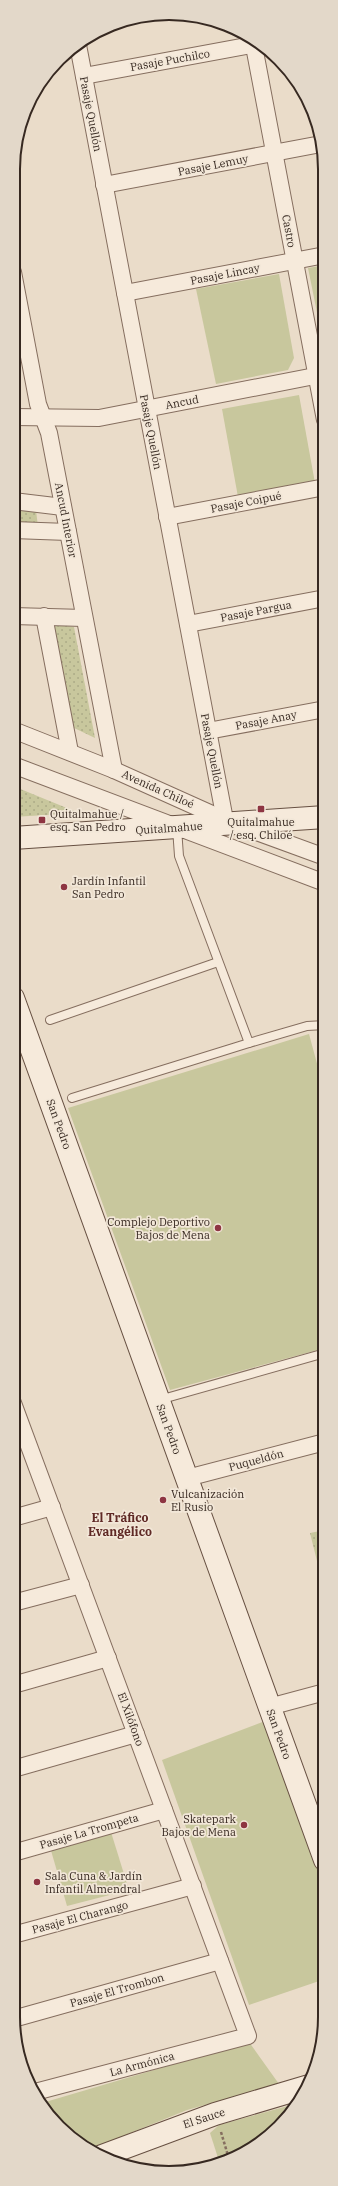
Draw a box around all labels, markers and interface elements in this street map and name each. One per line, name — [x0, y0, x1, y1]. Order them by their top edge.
street label: Pasaje Puchilco — [129, 46, 211, 74]
street label: Pasaje Quellón — [77, 75, 105, 153]
street label: Pasaje Lemuy — [177, 151, 250, 179]
street label: Castro — [279, 213, 299, 249]
street label: Pasaje Lincay — [189, 260, 261, 288]
street label: Ancud — [164, 392, 200, 412]
street label: Pasaje Quellón — [137, 393, 165, 471]
street label: Ancud Interior — [52, 481, 80, 559]
street label: Pasaje Coipué — [209, 488, 283, 516]
street label: Pasaje Pargua — [219, 597, 293, 625]
street label: Pasaje Anay — [234, 707, 298, 733]
street label: Pasaje Quellón — [198, 712, 226, 790]
street label: Avenida Chiloé — [120, 767, 196, 811]
marker: Quitalmahue / esq. Chiloé — [256, 804, 266, 814]
place label: Quitalmahue / esq. San Pedro — [50, 807, 126, 834]
marker: Quitalmahue / esq. San Pedro — [37, 815, 47, 825]
place label: Quitalmahue / esq. Chiloé — [227, 815, 295, 842]
street label: Quitalmahue — [135, 819, 203, 837]
place label: Jardín Infantil San Pedro — [72, 874, 146, 901]
marker: Jardín Infantil San Pedro — [59, 882, 69, 892]
street label: San Pedro — [43, 1097, 75, 1151]
place label: Complejo Deportivo Bajos de Mena — [107, 1215, 210, 1242]
marker: Complejo Deportivo Bajos de Mena — [213, 1223, 223, 1233]
street label: San Pedro — [153, 1402, 185, 1456]
street label: Puqueldón — [227, 1446, 285, 1474]
place label: Vulcanización El Rusio — [171, 1487, 244, 1514]
marker: Vulcanización El Rusio — [158, 1495, 168, 1505]
district label: El Tráfico Evangélico — [88, 1510, 152, 1539]
street label: El Xilófono — [115, 1690, 147, 1748]
street label: San Pedro — [263, 1707, 295, 1761]
street label: Pasaje La Trompeta — [38, 1810, 140, 1852]
place label: Skatepark Bajos de Mena — [162, 1812, 237, 1839]
marker: Skatepark Bajos de Mena — [239, 1820, 249, 1830]
place label: Sala Cuna & Jardín Infantil Almendral — [45, 1869, 142, 1896]
marker: Sala Cuna & Jardín Infantil Almendral — [32, 1877, 42, 1887]
street label: Pasaje El Charango — [30, 1897, 130, 1937]
street label: Pasaje El Trombon — [68, 1970, 166, 2010]
street label: La Armónica — [108, 2049, 176, 2079]
street label: El Sauce — [181, 2105, 227, 2131]

